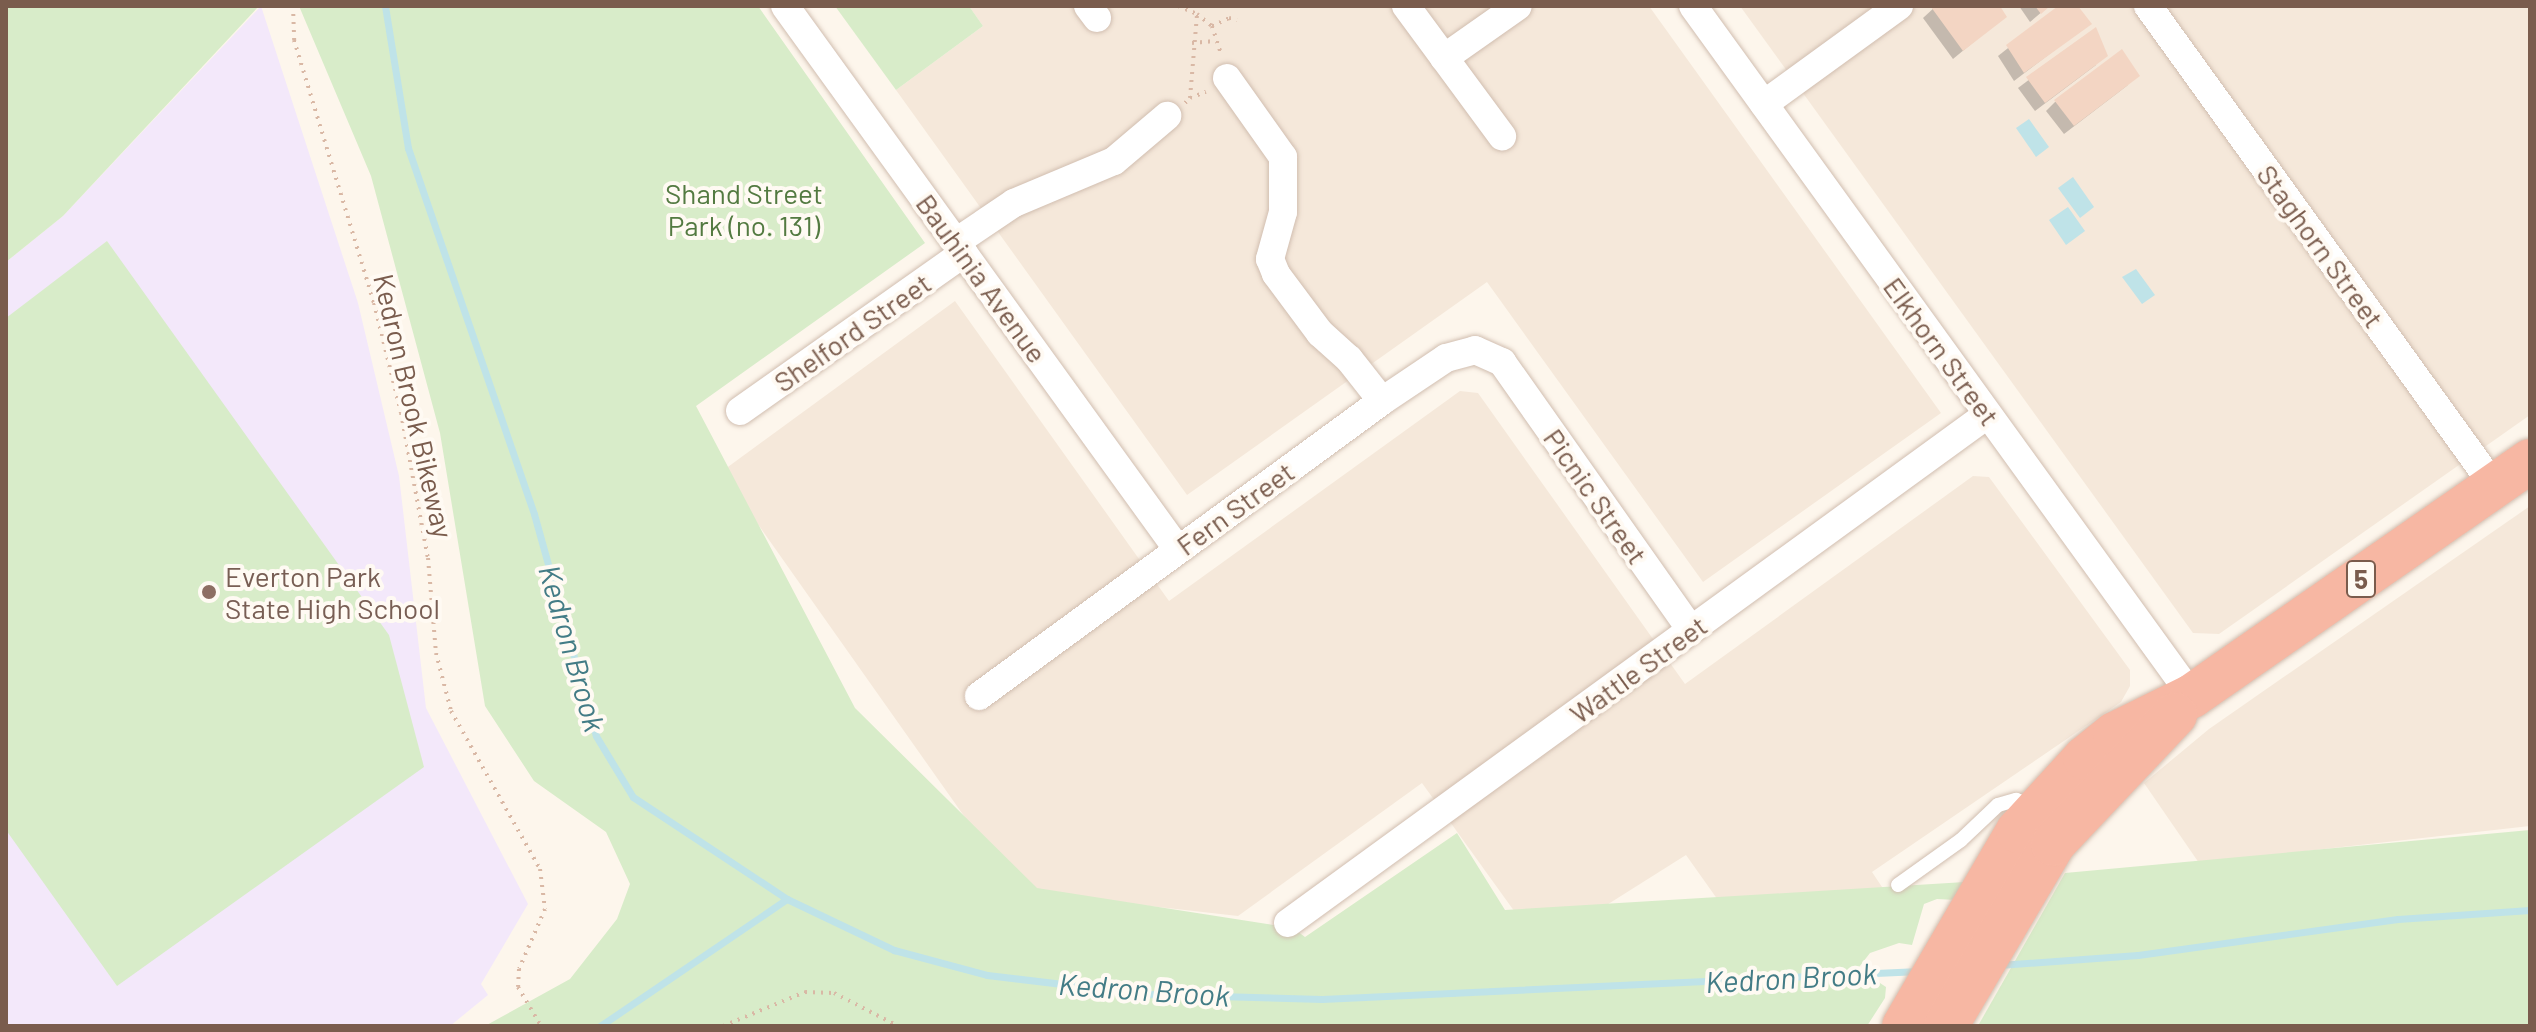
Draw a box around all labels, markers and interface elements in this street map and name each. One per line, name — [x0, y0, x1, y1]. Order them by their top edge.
street label: Staghorn Street — [2251, 158, 2391, 334]
park label: Shand Street Park (no. 131) — [665, 176, 823, 242]
street label: Bauhinia Avenue — [910, 187, 1054, 369]
street label: Shelford Street — [767, 265, 937, 399]
street label: Elkhorn Street — [1877, 270, 2007, 432]
street label: Kedron Brook Bikeway — [367, 271, 461, 541]
street label: Picnic Street — [1537, 422, 1655, 570]
street label: Fern Street — [1170, 454, 1300, 562]
road number: 5 — [2345, 557, 2377, 601]
place label: Everton Park State High School — [225, 559, 440, 625]
water label: Kedron Brook — [532, 561, 614, 735]
marker: Everton Park State High School — [200, 583, 218, 601]
street label: Wattle Street — [1563, 608, 1713, 730]
water label: Kedron Brook — [1704, 955, 1878, 999]
water label: Kedron Brook — [1057, 965, 1231, 1013]

